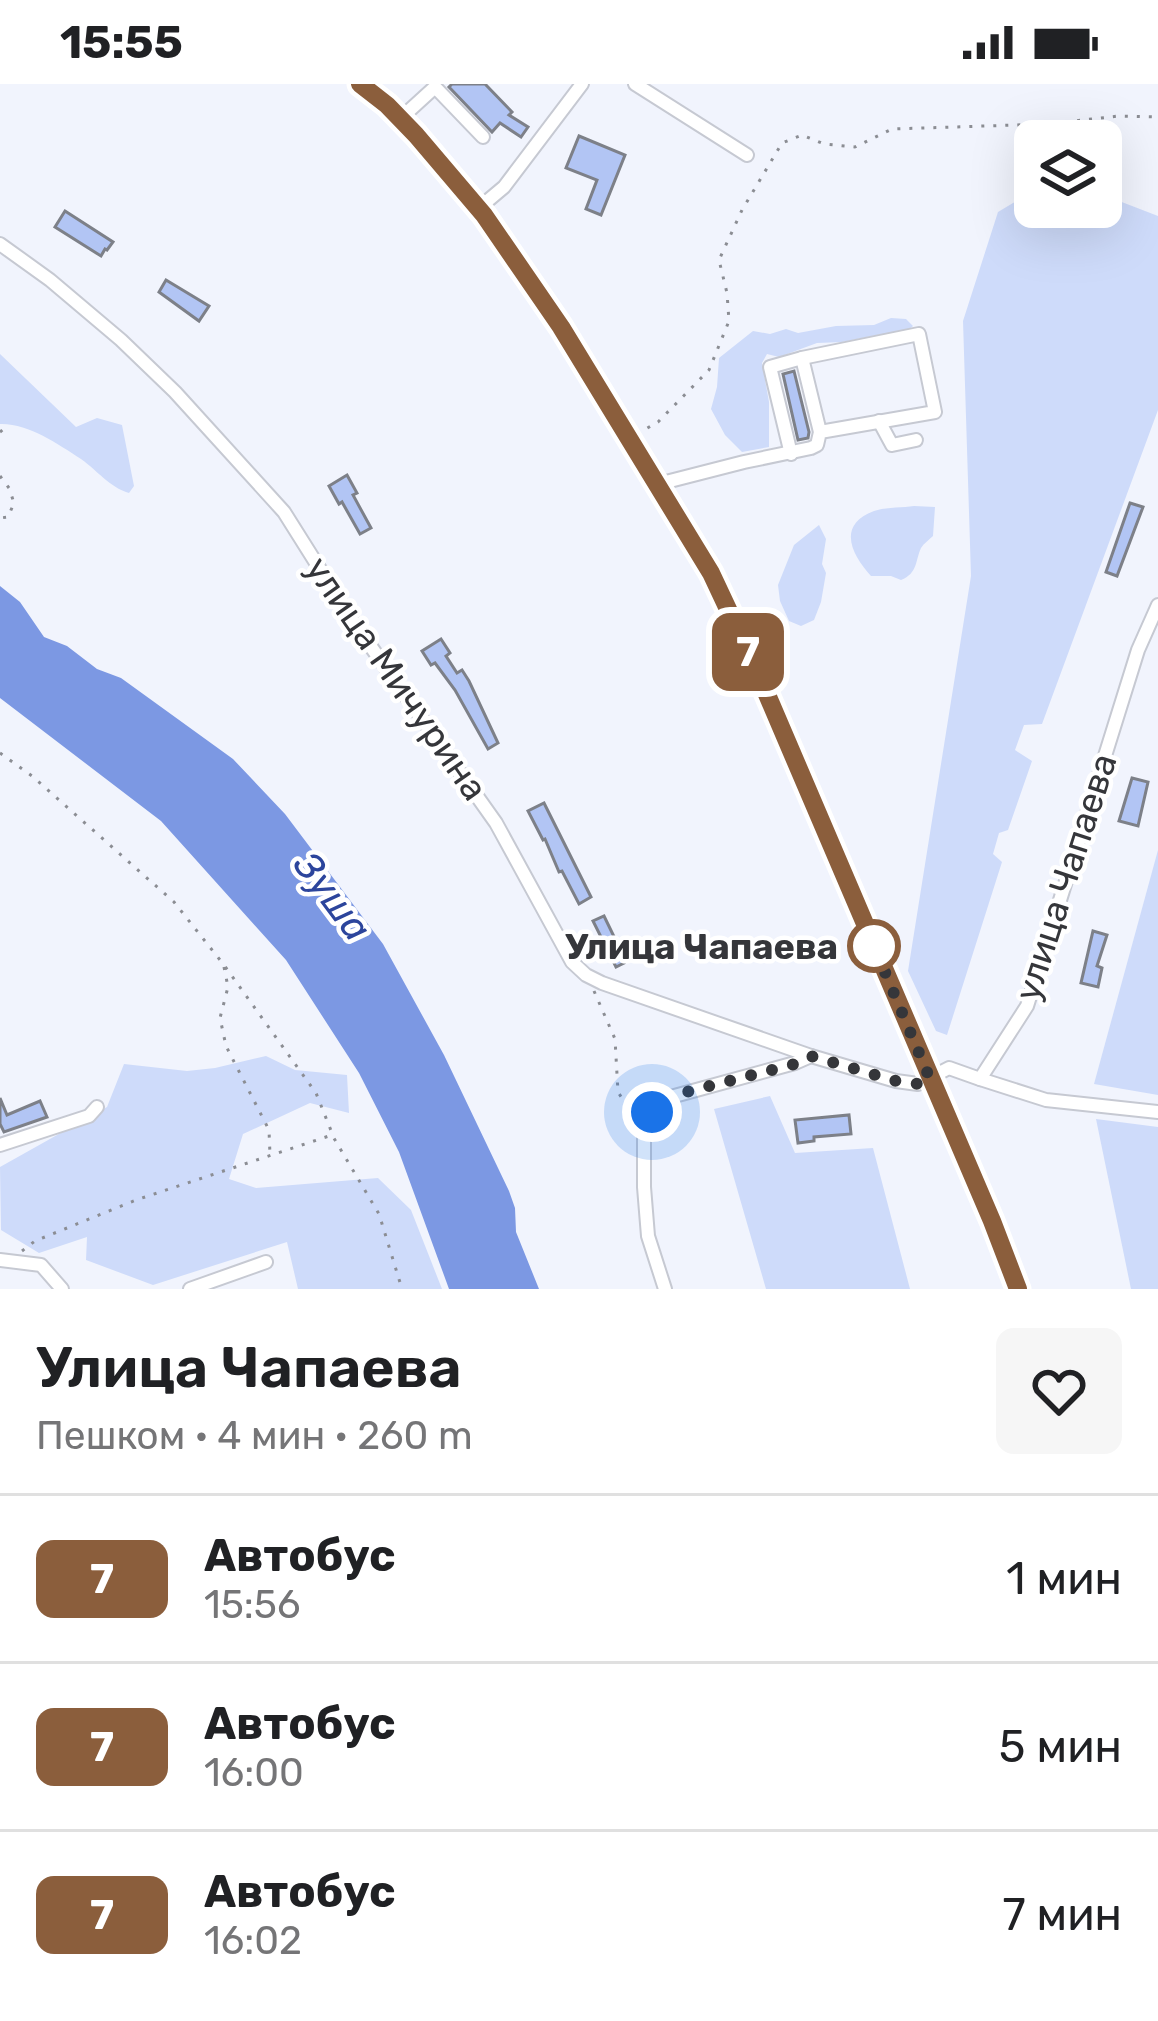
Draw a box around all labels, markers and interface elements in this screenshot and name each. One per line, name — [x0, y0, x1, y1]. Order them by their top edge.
text: 15:55 — [60, 16, 183, 69]
map controls — [1014, 120, 1122, 228]
button: layers — [1014, 120, 1122, 228]
street label: улица Мичурина — [297, 548, 497, 808]
line badge: 7 — [709, 613, 787, 691]
text: 7 — [736, 627, 760, 677]
street label: улица Чапаева — [1005, 748, 1126, 1006]
water label: Зуша — [283, 842, 380, 950]
marker: Улица Чапаева — [849, 921, 899, 971]
place label: Улица Чапаева — [565, 925, 838, 968]
your location — [622, 1082, 682, 1142]
button: heart — [996, 1328, 1122, 1454]
text: Улица Чапаева — [36, 1334, 462, 1401]
text: Пешком · 4 мин · 260 m — [36, 1413, 473, 1459]
text: Автобус — [204, 1529, 396, 1582]
text: 1 мин — [1006, 1552, 1122, 1605]
text: 7 — [90, 1554, 114, 1604]
text: 15:56 — [204, 1582, 301, 1628]
text: Автобус — [204, 1697, 396, 1750]
text: 5 мин — [999, 1720, 1122, 1773]
text: 7 — [90, 1722, 114, 1772]
text: 16:00 — [204, 1750, 304, 1796]
text: Автобус — [204, 1865, 396, 1918]
text: 7 мин — [1002, 1888, 1122, 1941]
text: 7 — [90, 1890, 114, 1940]
text: 16:02 — [204, 1918, 302, 1964]

